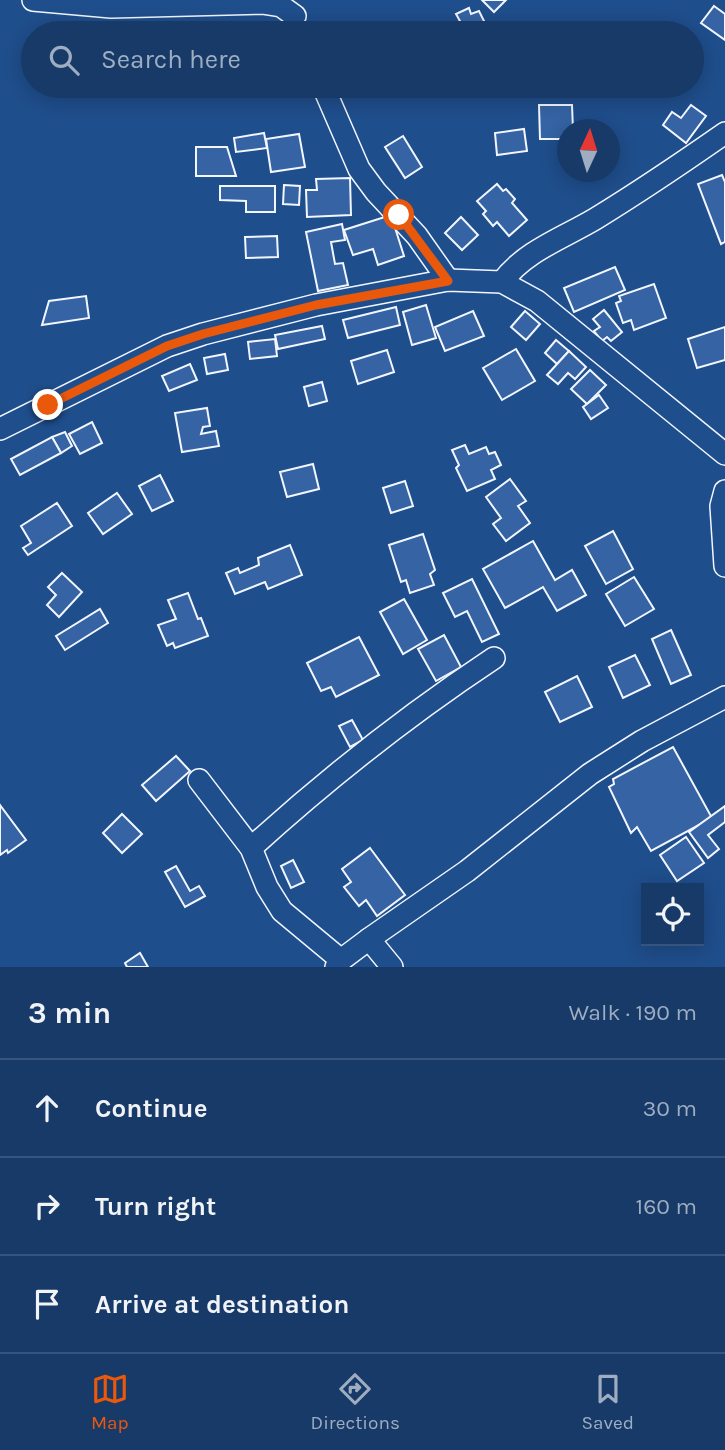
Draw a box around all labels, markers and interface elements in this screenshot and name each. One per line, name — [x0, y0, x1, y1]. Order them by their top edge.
search box — [21, 21, 704, 98]
icon: search — [45, 41, 83, 79]
text: Search here — [101, 44, 241, 75]
north arrow — [557, 119, 620, 182]
route start — [383, 199, 414, 230]
route end — [32, 389, 63, 420]
map controls — [641, 883, 704, 946]
button: locate — [641, 883, 704, 946]
text: 3 min — [28, 995, 111, 1031]
text: Walk · 190 m — [569, 999, 697, 1026]
icon: ahead — [28, 1089, 66, 1127]
text: Continue — [95, 1093, 207, 1124]
text: 30 m — [643, 1095, 697, 1122]
icon: right — [28, 1187, 66, 1225]
text: Turn right — [95, 1191, 216, 1222]
text: 160 m — [636, 1193, 697, 1220]
icon: arrive — [28, 1285, 66, 1323]
text: Arrive at destination — [95, 1289, 349, 1320]
tab: Map — [91, 1370, 129, 1434]
tab: Directions — [311, 1370, 400, 1434]
tab: Saved — [582, 1370, 634, 1434]

